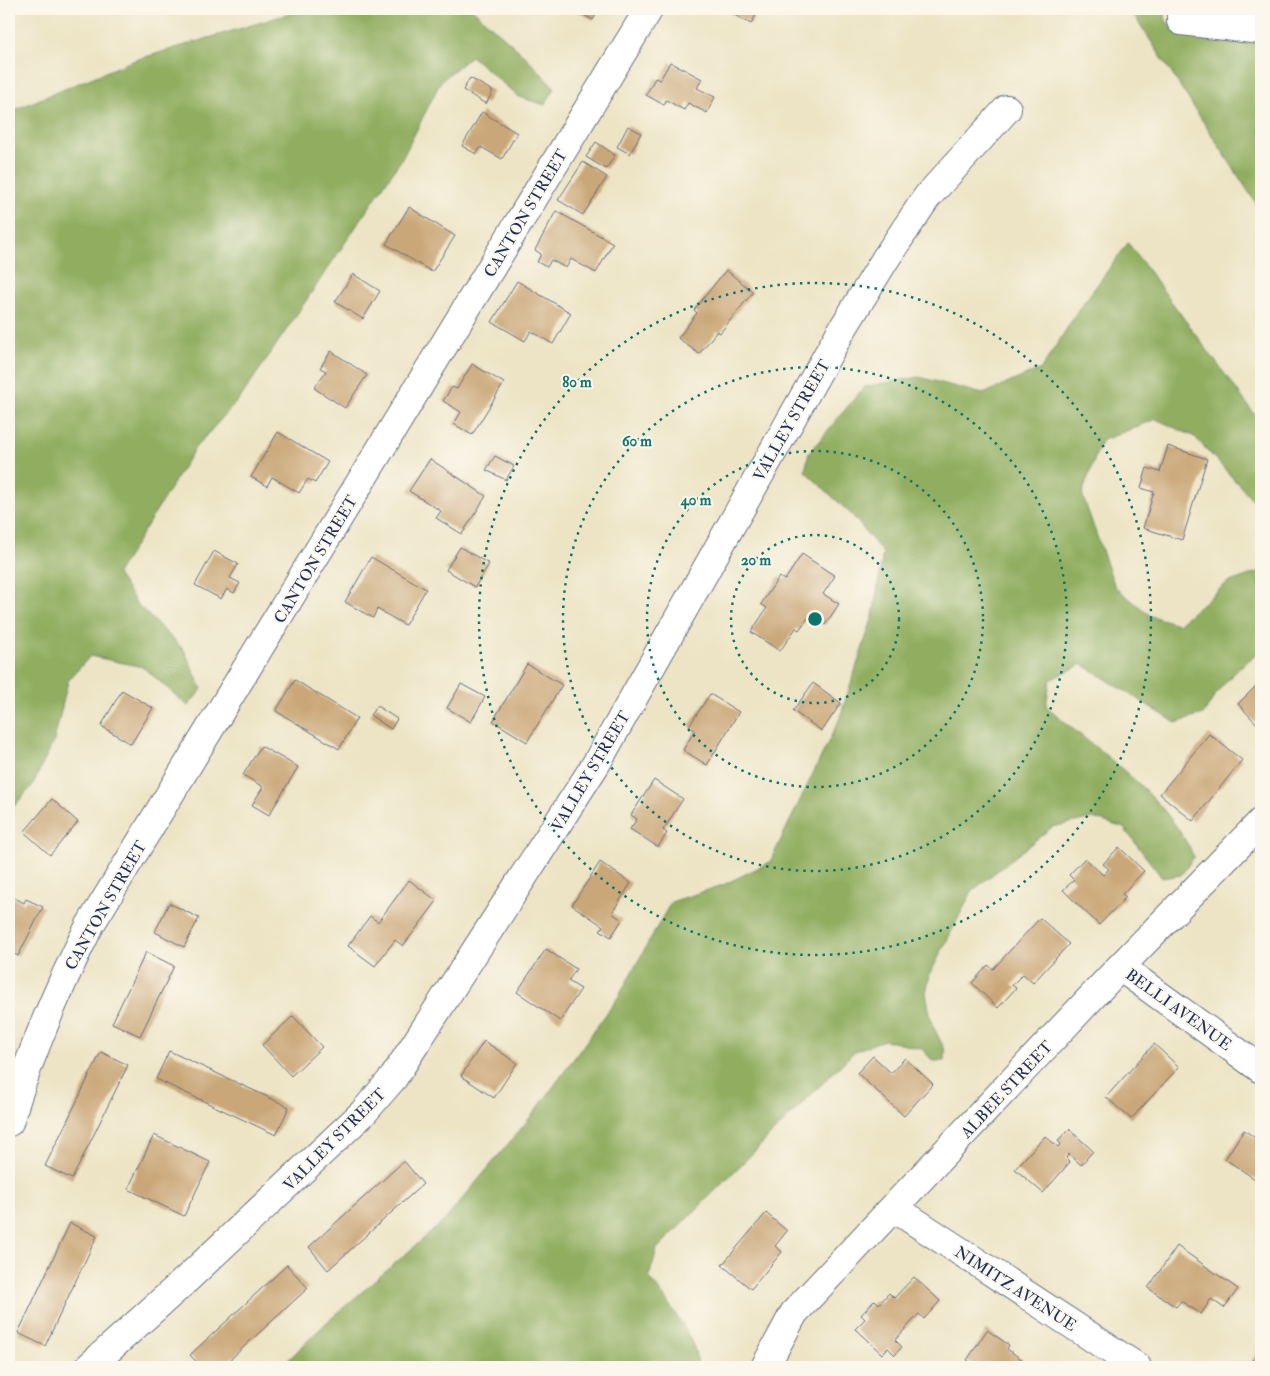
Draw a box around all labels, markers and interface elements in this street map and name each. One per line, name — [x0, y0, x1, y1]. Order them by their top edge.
street label: CANTON STREET — [480, 146, 572, 281]
street label: VALLEY STREET — [749, 356, 835, 485]
text: 80 m — [562, 373, 592, 392]
text: 60 m — [622, 432, 652, 451]
text: 40 m — [680, 491, 712, 510]
street label: CANTON STREET — [270, 492, 362, 627]
text: 20 m — [741, 551, 771, 570]
centre of rings — [806, 610, 824, 628]
street label: VALLEY STREET — [547, 708, 635, 835]
street label: CANTON STREET — [61, 837, 151, 974]
street label: BELLI AVENUE — [1121, 965, 1235, 1055]
street label: ALBEE STREET — [956, 1037, 1057, 1143]
street label: VALLEY STREET — [279, 1084, 390, 1195]
street label: NIMITZ AVENUE — [951, 1242, 1080, 1336]

